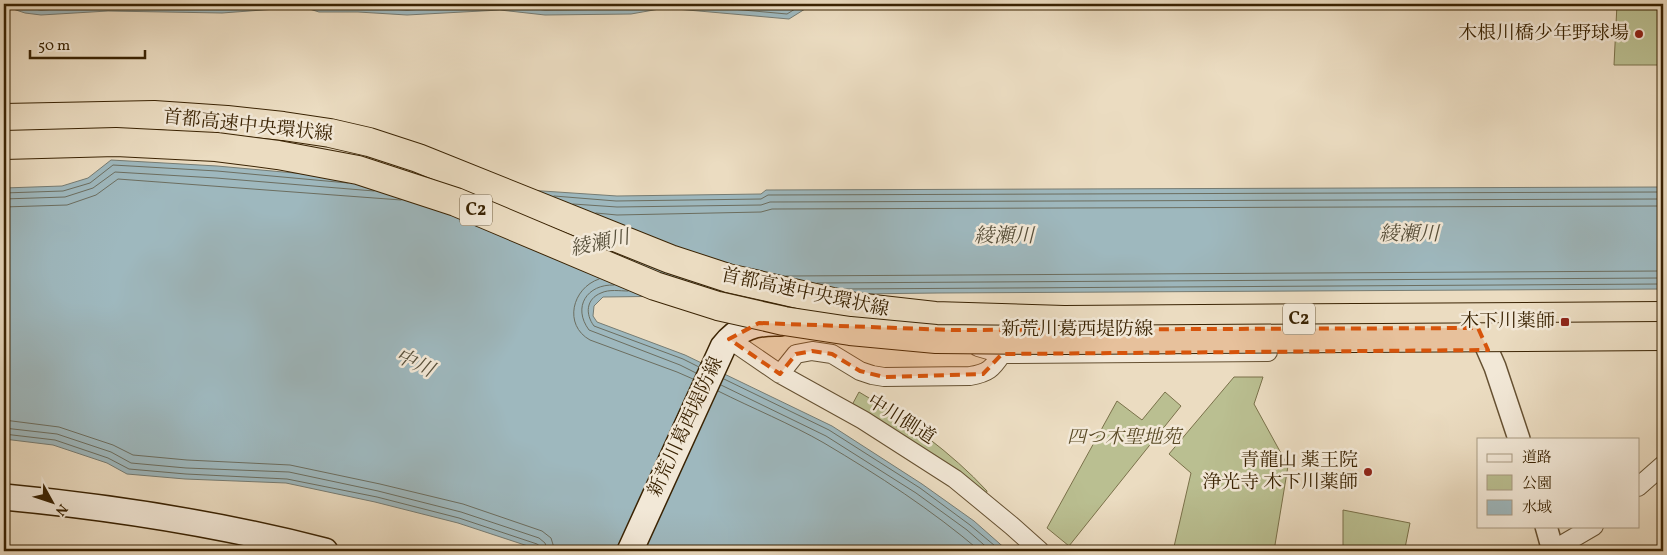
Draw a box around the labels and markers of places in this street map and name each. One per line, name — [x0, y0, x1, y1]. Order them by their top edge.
place label: 木根川橋少年野球場 — [1458, 21, 1629, 47]
marker: 木根川橋少年野球場 — [1633, 28, 1645, 40]
place label: 木下川薬師 — [1460, 309, 1555, 335]
marker: 木下川薬師 — [1559, 316, 1571, 328]
place label: 青龍山 薬王院 浄光寺 木下川薬師 — [1202, 448, 1358, 496]
marker: 青龍山 薬王院 浄光寺 木下川薬師 — [1362, 466, 1374, 478]

